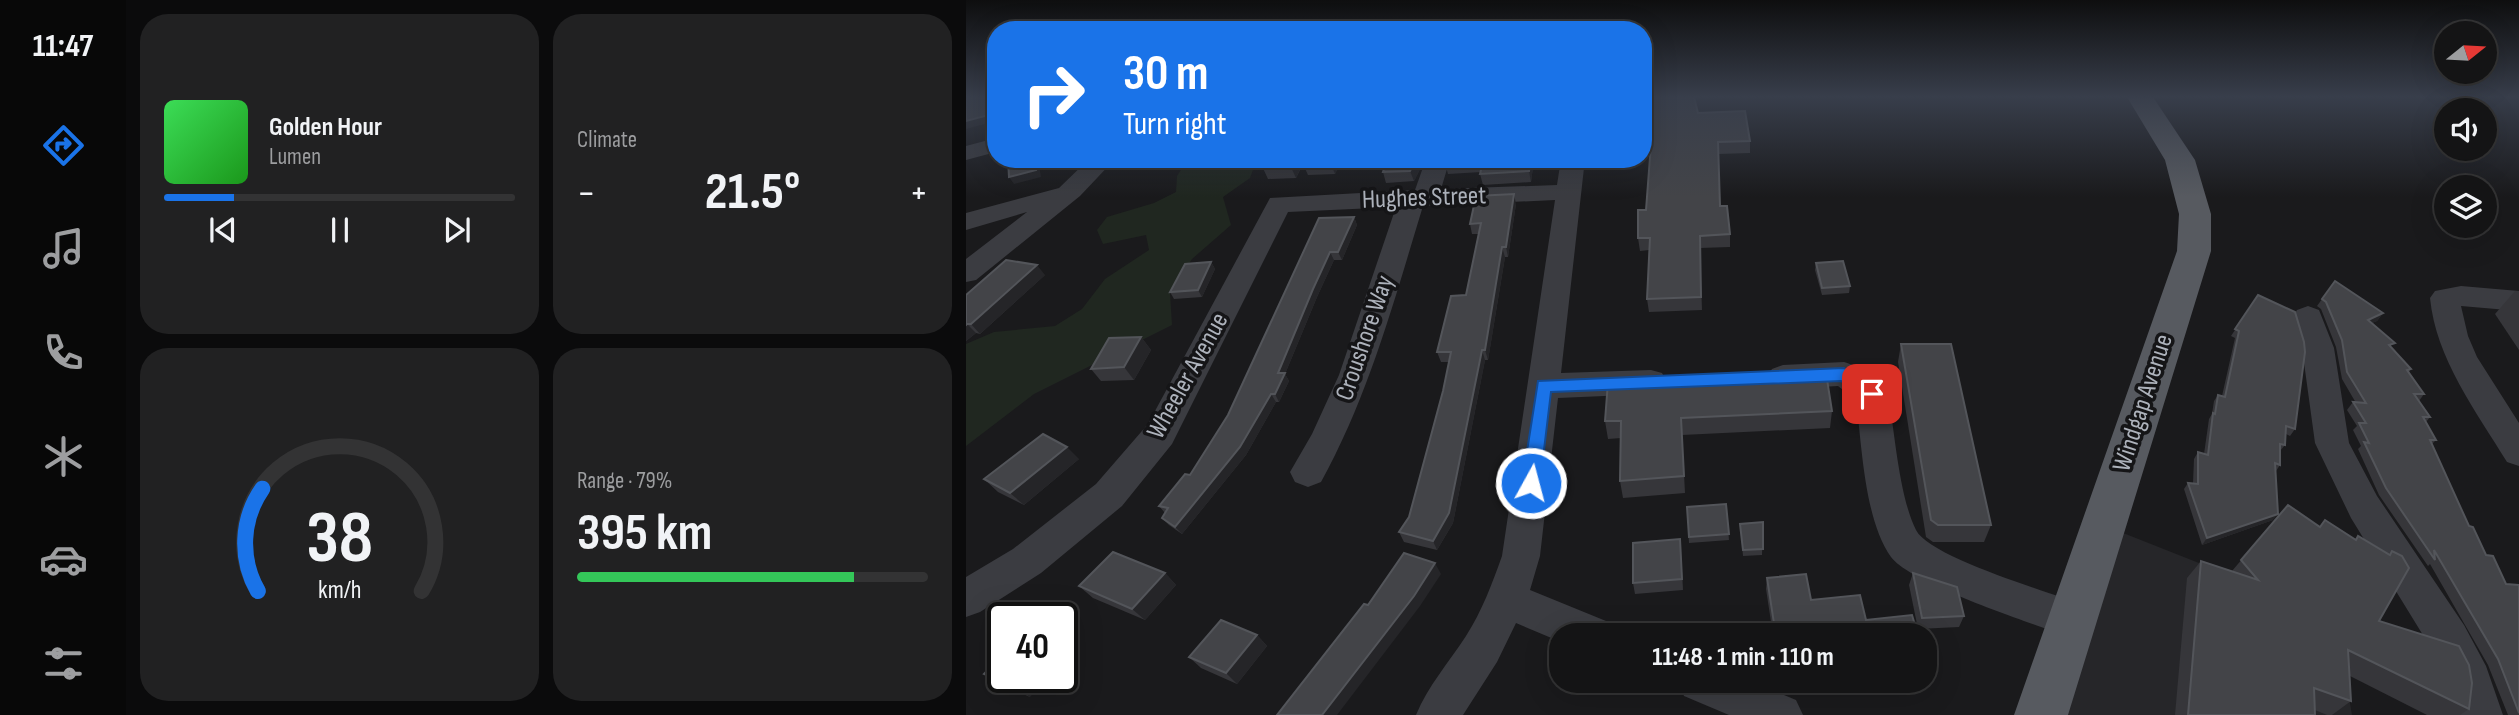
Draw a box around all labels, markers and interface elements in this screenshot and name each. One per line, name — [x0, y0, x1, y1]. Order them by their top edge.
north arrow — [2434, 21, 2497, 84]
map controls — [2434, 21, 2497, 238]
text: 11:47 — [33, 27, 93, 66]
text: 30 m — [1123, 45, 1208, 104]
icon: right — [1008, 49, 1099, 140]
button: sound — [2434, 98, 2497, 161]
text: Turn right — [1123, 105, 1227, 144]
text: Golden Hour — [269, 112, 382, 143]
icon: directions — [39, 121, 88, 170]
text: Climate — [577, 126, 637, 154]
text: Lumen — [269, 143, 321, 171]
text: 21.5° — [705, 161, 800, 224]
text: − — [577, 171, 596, 216]
text: + — [909, 171, 928, 216]
button: layers — [2434, 175, 2497, 238]
street label: Hughes Street — [1361, 180, 1487, 216]
icon: previous — [204, 211, 242, 249]
icon: pause — [321, 211, 359, 249]
icon: next — [438, 211, 476, 249]
icon: music — [39, 224, 88, 273]
street label: Croushore Way — [1329, 271, 1401, 405]
street label: Wheeler Avenue — [1141, 308, 1235, 444]
icon: phone — [39, 328, 88, 377]
street label: Windgap Avenue — [2106, 331, 2180, 475]
pin — [1842, 364, 1902, 424]
icon: arrive — [1853, 375, 1891, 413]
icon: climate — [39, 432, 88, 481]
position arrow — [1494, 446, 1568, 520]
text: Range · 79% — [577, 467, 672, 495]
text: 38 — [306, 495, 373, 583]
text: 395 km — [577, 502, 712, 565]
icon: car — [39, 535, 88, 584]
text: km/h — [318, 574, 361, 605]
speed limit sign: 40 — [987, 602, 1078, 693]
icon: filters — [39, 639, 88, 688]
text: 11:48 · 1 min · 110 m — [1652, 642, 1834, 673]

